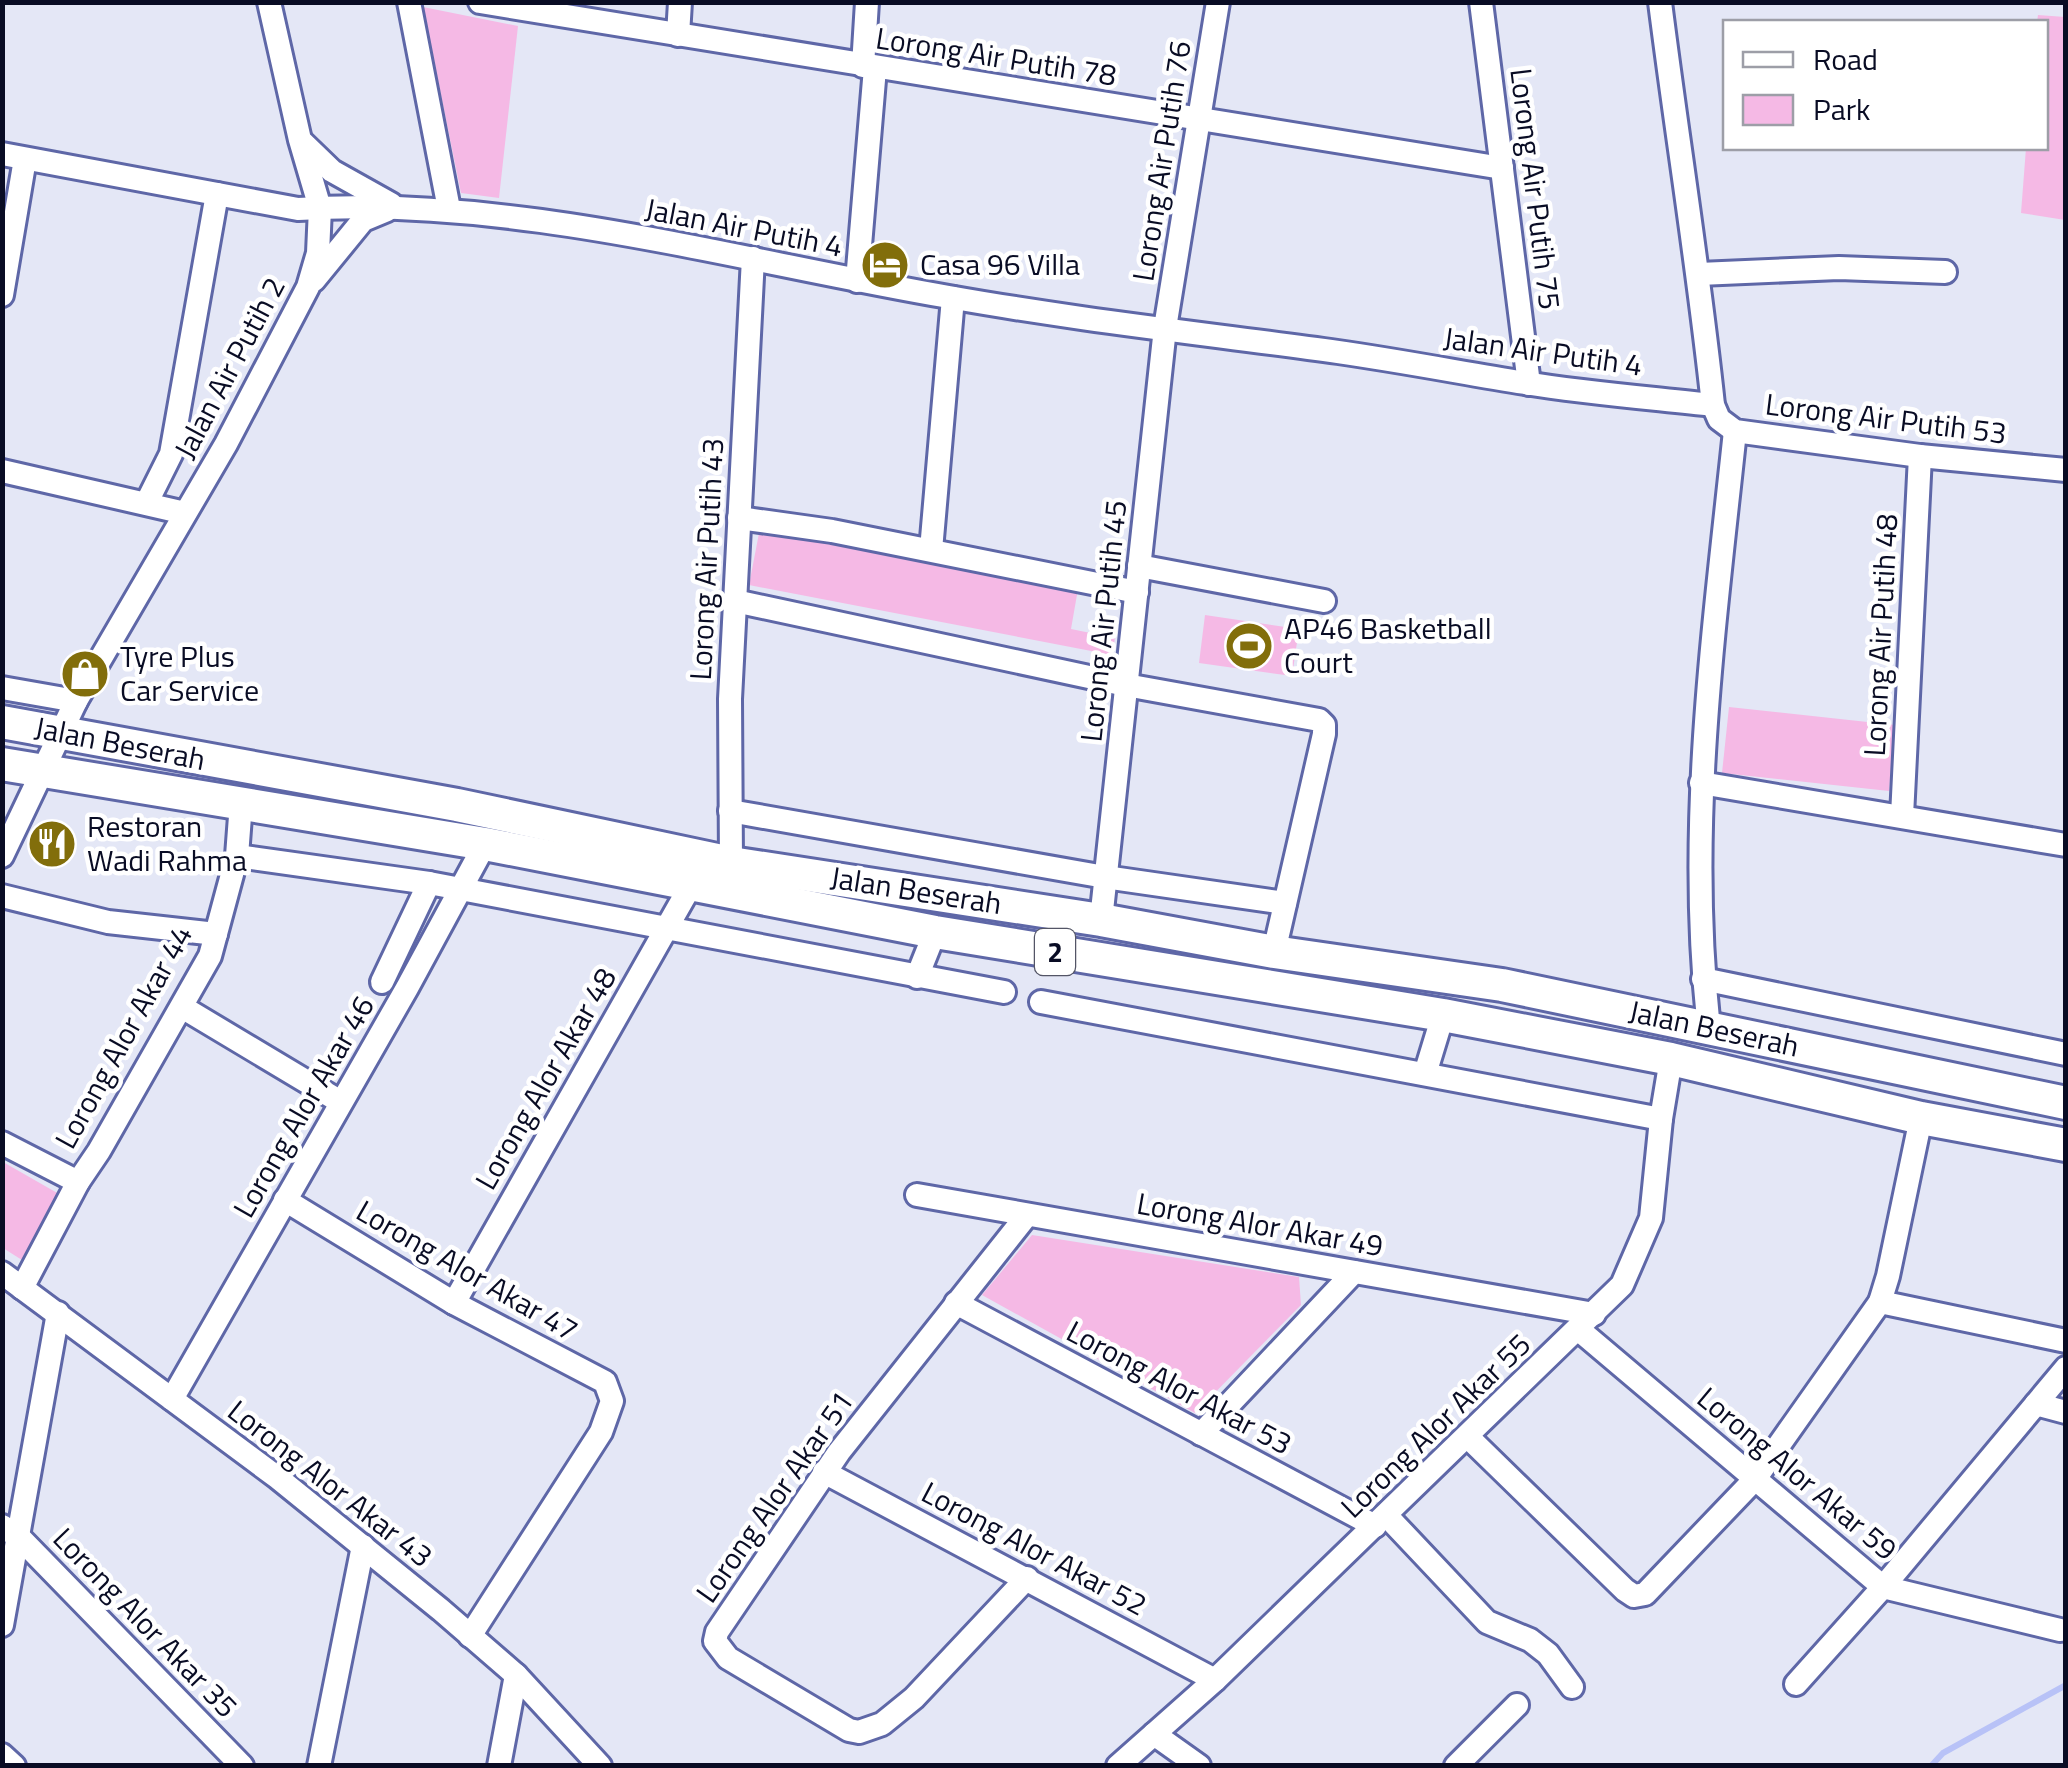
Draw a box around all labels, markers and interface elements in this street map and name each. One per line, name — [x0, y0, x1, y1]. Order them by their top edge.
street label: Lorong Air Putih 78 — [873, 14, 1120, 98]
legend — [1723, 20, 2048, 150]
text: Road — [1813, 36, 1878, 82]
street label: Lorong Air Putih 76 — [1119, 37, 1203, 284]
street label: Lorong Air Putih 75 — [1498, 66, 1574, 312]
text: Park — [1813, 86, 1870, 132]
street label: Jalan Air Putih 4 — [642, 185, 847, 269]
hotel icon: Casa 96 Villa — [859, 239, 911, 291]
place label: Casa 96 Villa — [920, 241, 1080, 287]
street label: Jalan Air Putih 2 — [162, 268, 296, 467]
street label: Jalan Air Putih 4 — [1441, 314, 1645, 388]
street label: Lorong Air Putih 53 — [1763, 380, 2009, 456]
street label: Lorong Air Putih 43 — [677, 437, 735, 681]
street label: Lorong Air Putih 45 — [1067, 498, 1139, 744]
street label: Lorong Air Putih 48 — [1851, 513, 1909, 757]
place label: AP46 Basketball Court — [1284, 605, 1492, 685]
sports icon: AP46 Basketball Court — [1223, 620, 1275, 672]
place label: Tyre Plus Car Service — [120, 633, 259, 713]
shop icon: Tyre Plus Car Service — [59, 648, 111, 700]
street label: Jalan Beserah — [31, 704, 209, 782]
place label: Restoran Wadi Rahma — [87, 803, 247, 883]
restaurant icon: Restoran Wadi Rahma — [26, 818, 78, 870]
street label: Jalan Beserah — [827, 854, 1005, 926]
street label: Lorong Alor Akar 44 — [43, 916, 204, 1157]
road number: 2 — [1035, 929, 1075, 975]
street label: Lorong Alor Akar 48 — [463, 959, 627, 1198]
street label: Lorong Alor Akar 46 — [221, 987, 385, 1226]
street label: Jalan Beserah — [1625, 988, 1803, 1068]
street label: Lorong Alor Akar 49 — [1133, 1180, 1387, 1268]
street label: Lorong Alor Akar 47 — [348, 1188, 587, 1352]
street label: Lorong Alor Akar 53 — [1059, 1308, 1300, 1466]
street label: Lorong Alor Akar 55 — [1330, 1322, 1541, 1528]
street label: Lorong Alor Akar 59 — [1687, 1375, 1908, 1571]
street label: Lorong Alor Akar 51 — [684, 1381, 865, 1612]
street label: Lorong Alor Akar 43 — [218, 1388, 443, 1578]
street label: Lorong Alor Akar 52 — [914, 1469, 1155, 1627]
street label: Lorong Alor Akar 35 — [43, 1517, 249, 1728]

